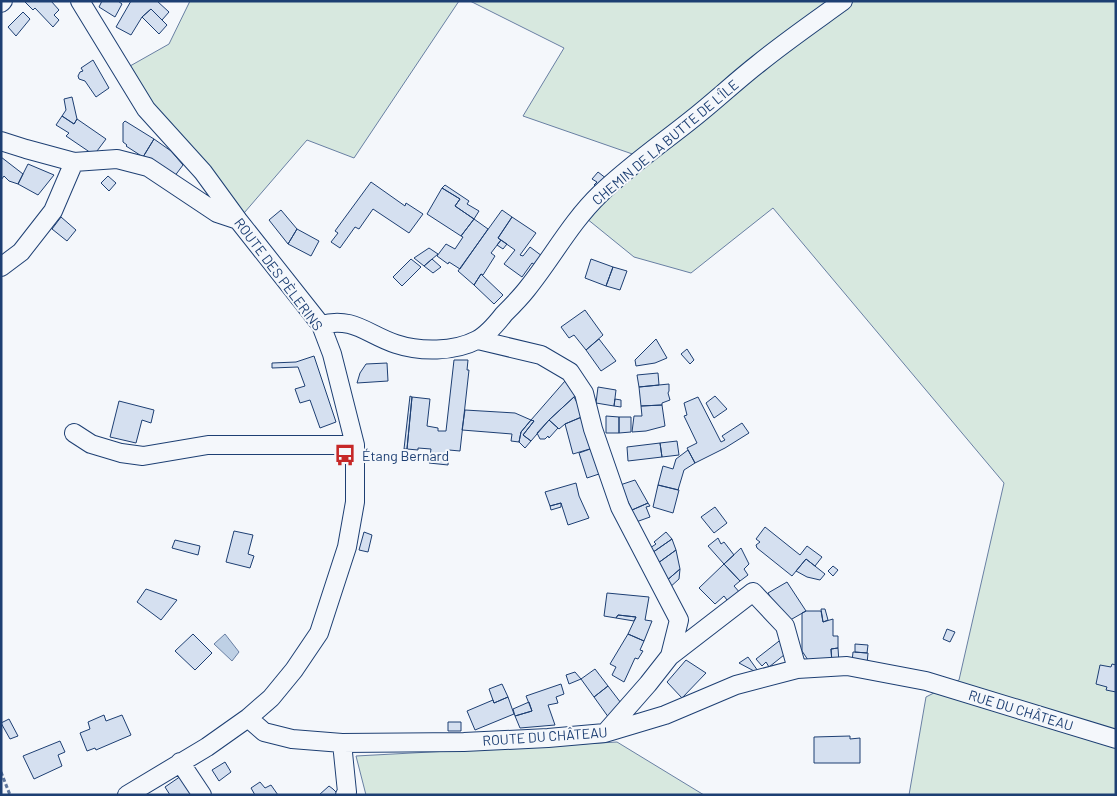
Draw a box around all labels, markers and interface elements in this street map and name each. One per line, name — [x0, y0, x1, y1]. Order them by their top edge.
street label: CHEMIN DE LA BUTTE DE L'ÎLE — [588, 76, 742, 208]
street label: ROUTE DES PÈLERINS — [231, 214, 327, 334]
bus stop icon: Étang Bernard — [332, 442, 358, 468]
place label: Étang Bernard — [362, 447, 449, 464]
street label: RUE DU CHÂTEAU — [967, 686, 1075, 734]
street label: ROUTE DU CHÂTEAU — [482, 723, 608, 749]

